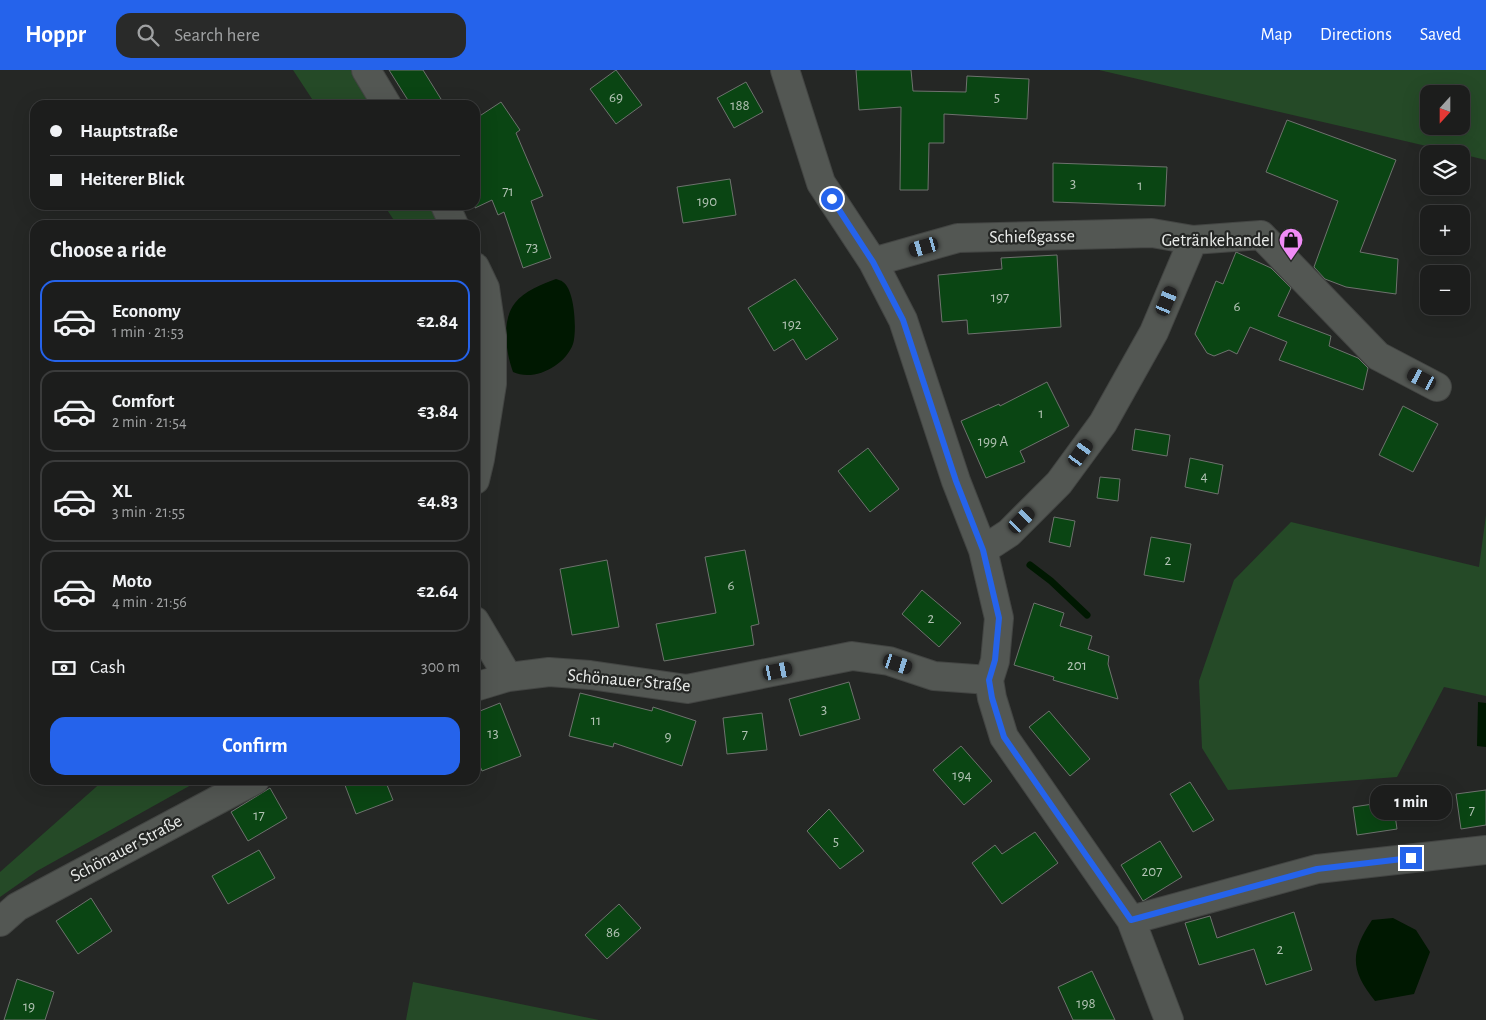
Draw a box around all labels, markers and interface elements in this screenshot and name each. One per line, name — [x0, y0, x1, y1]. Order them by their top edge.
search box — [116, 13, 466, 58]
icon: search — [134, 21, 162, 49]
text: Hoppr — [25, 23, 86, 47]
text: Search here — [174, 26, 260, 45]
text: Map — [1261, 26, 1292, 44]
text: Directions — [1320, 26, 1392, 44]
text: Saved — [1420, 26, 1461, 44]
north arrow — [1420, 85, 1470, 135]
map controls — [1420, 85, 1470, 315]
house number: 69 — [609, 90, 623, 105]
house number: 5 — [994, 90, 1000, 105]
house number: 188 — [730, 98, 750, 113]
text: Hauptstraße — [80, 122, 178, 141]
button: layers — [1420, 145, 1470, 195]
text: Heiterer Blick — [80, 170, 185, 189]
house number: 3 — [1070, 176, 1076, 191]
house number: 1 — [1137, 178, 1143, 193]
house number: 71 — [502, 184, 514, 199]
route start — [821, 188, 843, 210]
house number: 190 — [697, 194, 717, 209]
button: + — [1420, 205, 1470, 255]
street label: Schießgasse — [989, 227, 1075, 247]
shop icon: Getränkehandel — [1278, 227, 1304, 261]
place label: Getränkehandel — [1161, 232, 1274, 250]
car — [907, 236, 940, 258]
text: Choose a ride — [50, 239, 166, 261]
house number: 73 — [526, 240, 538, 255]
button: − — [1420, 265, 1470, 315]
car — [1154, 284, 1179, 318]
house number: 197 — [991, 290, 1009, 305]
icon: car — [52, 299, 97, 344]
house number: 6 — [1233, 299, 1241, 314]
text: Economy — [112, 302, 181, 321]
text: €2.84 — [417, 312, 458, 331]
house number: 192 — [782, 317, 802, 332]
text: 1 min · 21:53 — [112, 324, 184, 340]
car — [1405, 366, 1438, 392]
icon: car — [52, 389, 97, 434]
text: Comfort — [112, 392, 174, 411]
text: €3.84 — [418, 402, 458, 421]
house number: 1 — [1038, 406, 1044, 421]
text: 2 min · 21:54 — [112, 414, 187, 430]
house number: 199 A — [978, 434, 1009, 449]
car — [1066, 436, 1095, 470]
house number: 4 — [1200, 469, 1208, 484]
icon: car — [52, 479, 97, 524]
text: XL — [112, 482, 132, 501]
text: €4.83 — [418, 492, 458, 511]
text: 3 min · 21:55 — [112, 504, 185, 520]
car — [1006, 504, 1037, 536]
house number: 2 — [1165, 553, 1172, 568]
icon: car — [52, 569, 97, 614]
text: Moto — [112, 572, 152, 591]
house number: 6 — [727, 578, 735, 593]
text: €2.64 — [417, 582, 458, 601]
text: 4 min · 21:56 — [112, 594, 187, 610]
house number: 2 — [928, 611, 935, 626]
car — [881, 652, 914, 676]
icon: cash — [50, 654, 78, 682]
text: Cash — [90, 658, 126, 677]
house number: 201 — [1067, 658, 1087, 673]
text: 300 m — [421, 659, 460, 675]
car — [761, 661, 794, 681]
street label: Schönauer Straße — [567, 667, 691, 695]
house number: 3 — [821, 702, 827, 717]
house number: 11 — [591, 713, 601, 728]
button: Confirm — [50, 717, 460, 775]
house number: 13 — [487, 726, 499, 741]
house number: 7 — [742, 727, 748, 742]
house number: 9 — [664, 729, 672, 744]
house number: 194 — [952, 768, 972, 783]
callout: 1 min — [1370, 786, 1452, 820]
text: 1 min — [1394, 794, 1428, 810]
house number: 7 — [1469, 803, 1475, 818]
house number: 17 — [253, 808, 265, 823]
street label: Schönauer Straße — [68, 812, 185, 886]
house number: 5 — [833, 834, 839, 849]
route end — [1400, 847, 1422, 869]
house number: 207 — [1141, 864, 1163, 879]
house number: 86 — [606, 925, 620, 940]
house number: 2 — [1277, 942, 1284, 957]
house number: 198 — [1076, 996, 1096, 1011]
house number: 19 — [23, 999, 35, 1014]

